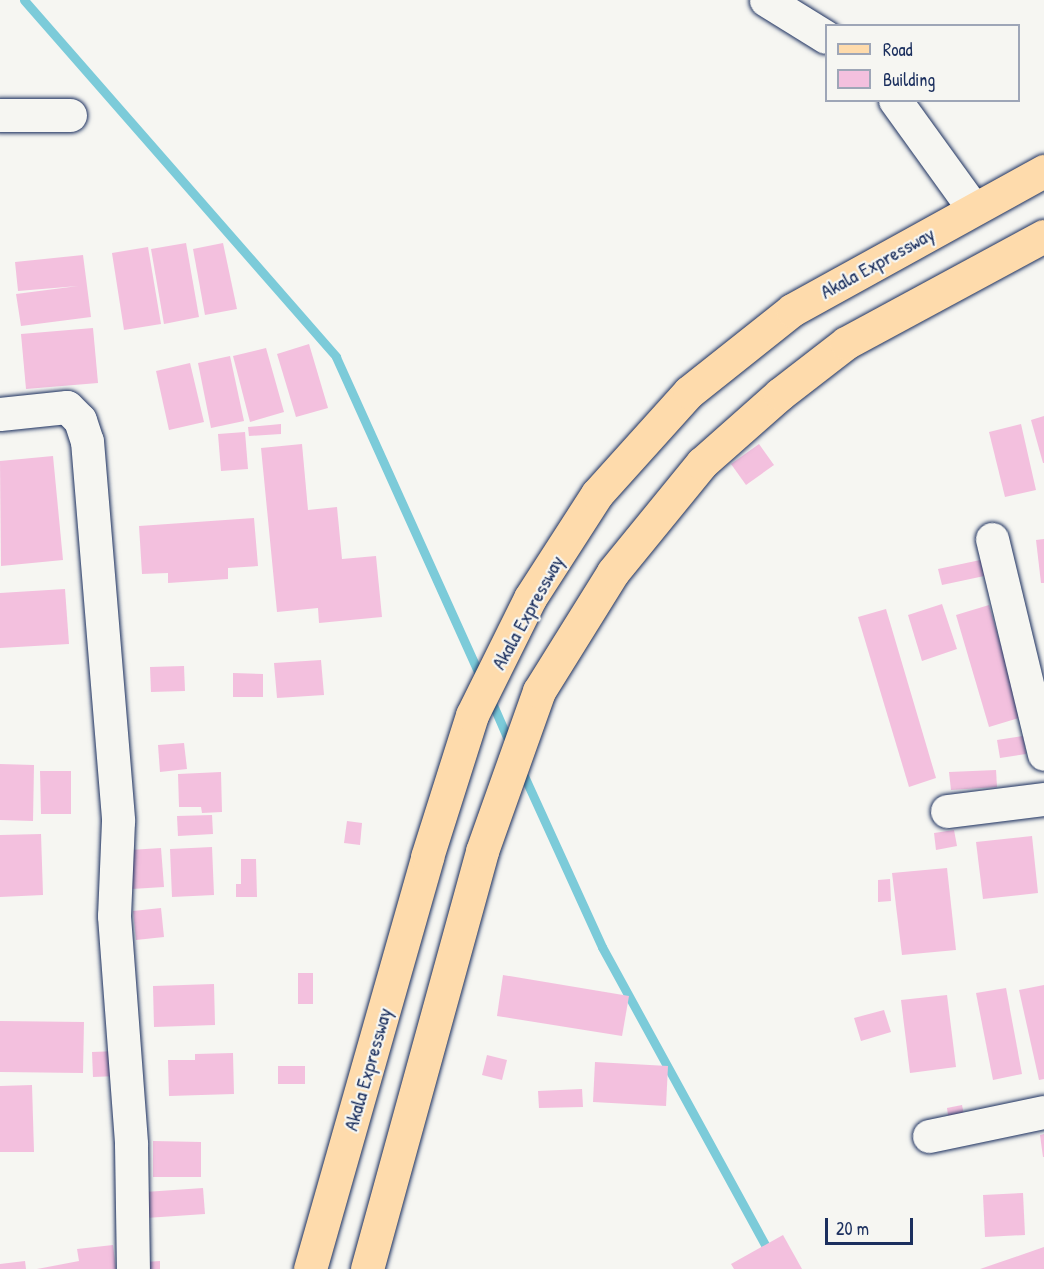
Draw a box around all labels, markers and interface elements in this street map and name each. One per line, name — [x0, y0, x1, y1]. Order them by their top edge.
legend — [825, 24, 1020, 102]
text: Road — [883, 37, 913, 62]
text: Building — [883, 67, 935, 92]
street label: Akala Expressway — [816, 221, 938, 303]
street label: Akala Expressway — [486, 551, 568, 673]
street label: Akala Expressway — [338, 1005, 396, 1133]
scale bar — [828, 1206, 916, 1244]
text: 20 m — [836, 1216, 869, 1241]

